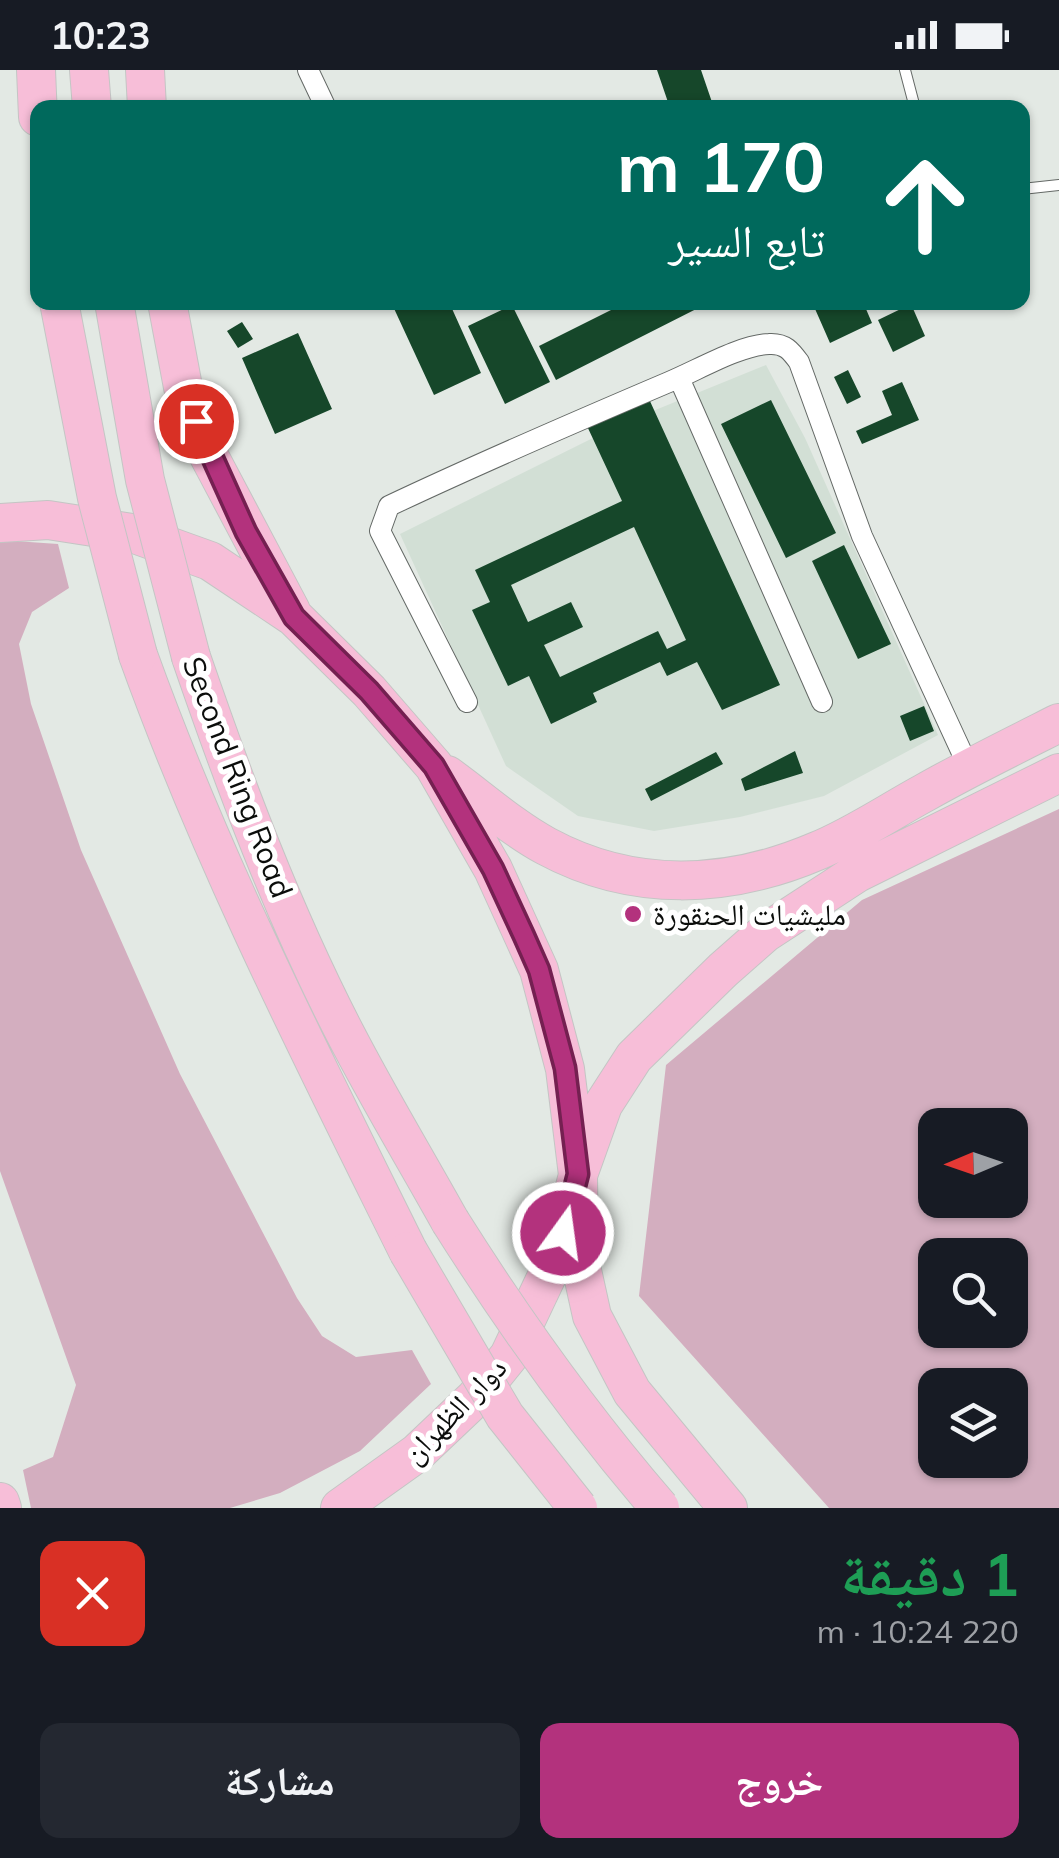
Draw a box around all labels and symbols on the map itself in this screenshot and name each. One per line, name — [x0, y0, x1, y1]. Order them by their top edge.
pin — [154, 379, 239, 464]
street label: Second Ring Road — [175, 651, 301, 903]
place label: مليشيات الحنقورة — [653, 895, 846, 933]
marker: مليشيات الحنقورة — [622, 903, 644, 925]
north arrow — [918, 1108, 1028, 1218]
position arrow — [511, 1181, 615, 1285]
street label: دوار الظهران — [394, 1349, 514, 1471]

